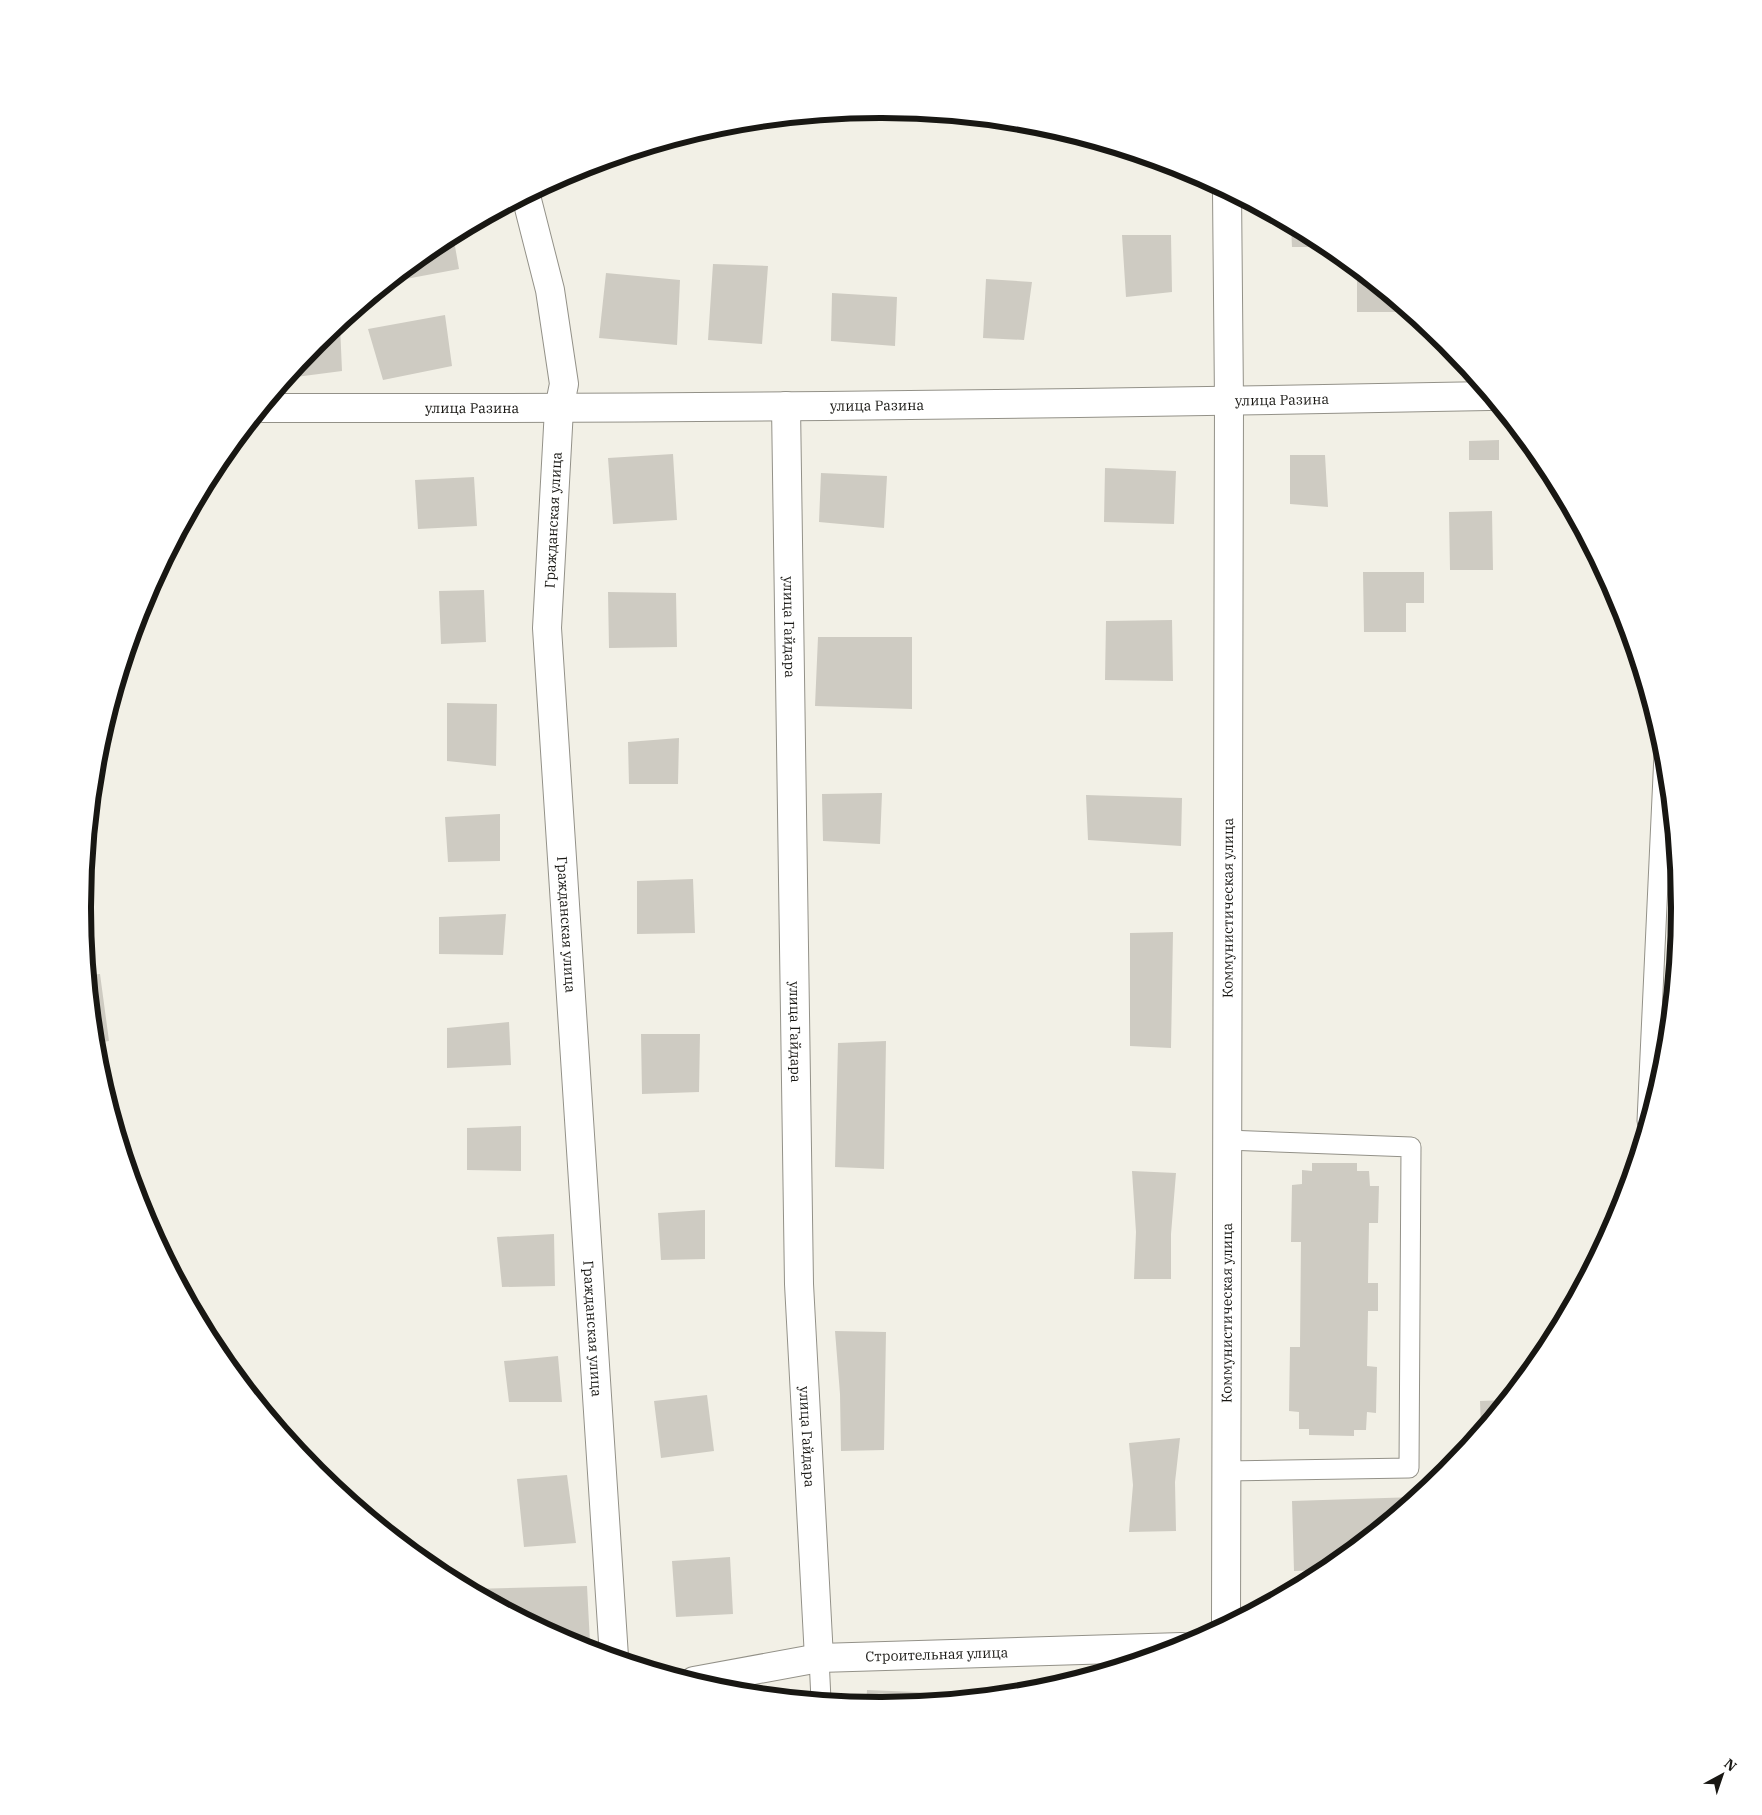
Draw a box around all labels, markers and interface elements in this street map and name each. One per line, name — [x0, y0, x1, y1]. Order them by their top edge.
street label: улица Разина — [1235, 390, 1330, 410]
street label: улица Разина — [830, 396, 925, 415]
street label: улица Разина — [425, 399, 519, 417]
street label: Гражданская улица — [540, 451, 566, 589]
street label: улица Гайдара — [780, 576, 799, 678]
street label: Коммунистическая улица — [1219, 818, 1237, 998]
street label: Гражданская улица — [553, 856, 580, 994]
street label: улица Гайдара — [786, 981, 805, 1083]
street label: Коммунистическая улица — [1218, 1223, 1236, 1403]
street label: Гражданская улица — [579, 1260, 606, 1398]
street label: улица Гайдара — [795, 1386, 819, 1488]
street label: Строительная улица — [865, 1643, 1009, 1666]
north arrow — [1697, 1750, 1747, 1800]
text: N — [1720, 1755, 1740, 1775]

